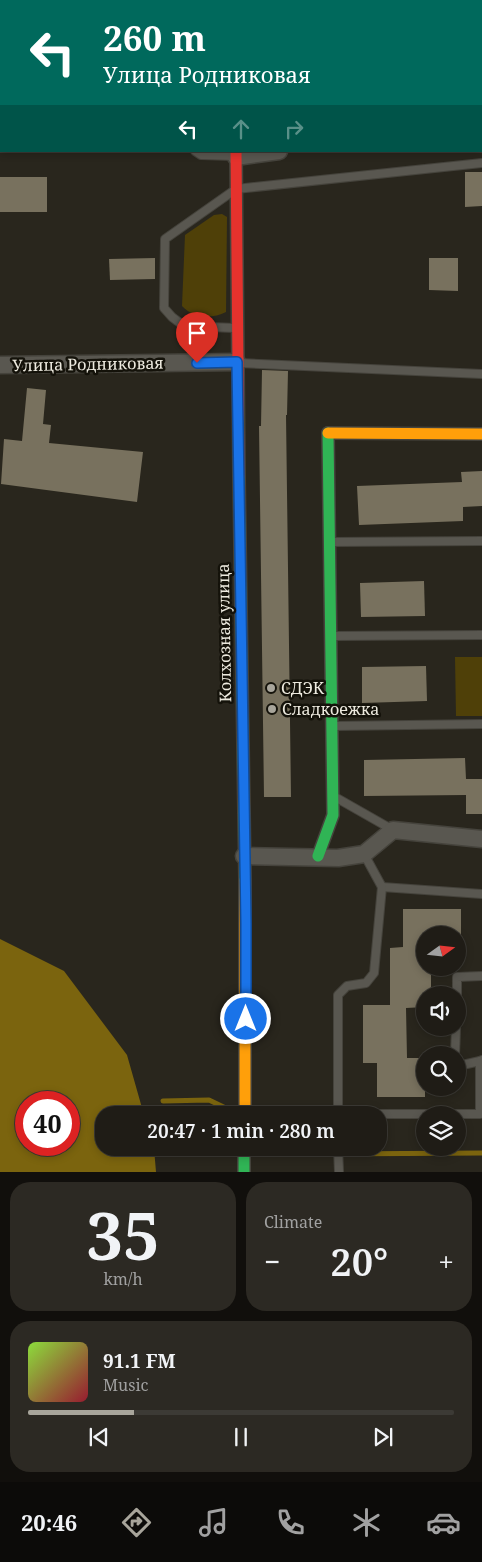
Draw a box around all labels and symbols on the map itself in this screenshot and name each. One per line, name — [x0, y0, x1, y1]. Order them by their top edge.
pin — [176, 312, 218, 363]
street label: Улица Родниковая — [12, 352, 164, 376]
street label: Колхозная улица — [212, 563, 236, 703]
place label: СДЭК — [281, 677, 325, 699]
marker: СДЭК — [265, 682, 277, 694]
place label: Сладкоежка — [282, 698, 379, 720]
marker: Сладкоежка — [266, 703, 278, 715]
north arrow — [416, 926, 466, 976]
position arrow — [219, 992, 271, 1044]
speed limit sign: 40 — [15, 1091, 80, 1156]

